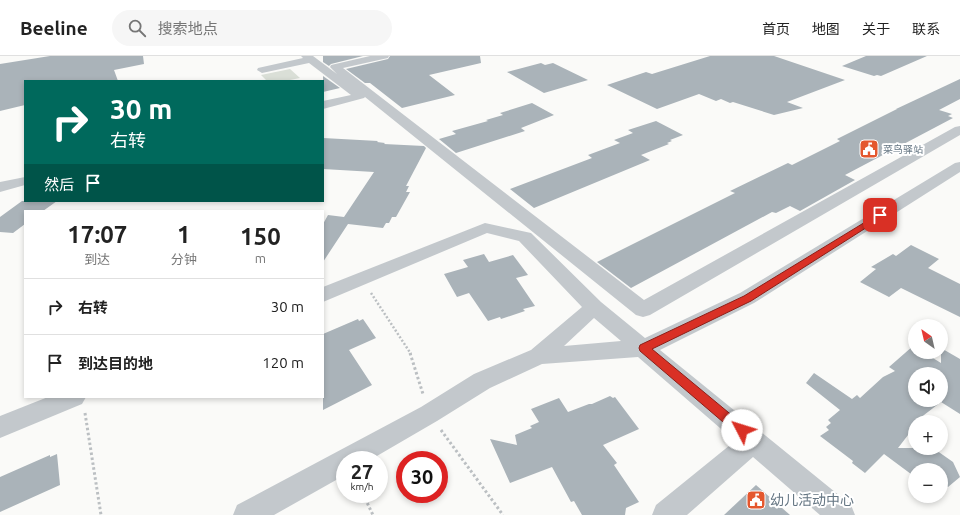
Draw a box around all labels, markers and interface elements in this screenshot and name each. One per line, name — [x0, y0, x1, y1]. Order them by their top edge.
search box — [112, 10, 392, 46]
text: Beeline — [20, 17, 88, 39]
icon: search — [126, 17, 148, 39]
text: 搜索地点 — [158, 20, 218, 37]
text: 首页 — [762, 21, 790, 37]
text: 地图 — [812, 21, 840, 37]
text: 关于 — [862, 21, 890, 37]
text: 联系 — [912, 21, 940, 37]
text: 30 m — [110, 93, 172, 124]
icon: right — [44, 96, 96, 148]
text: 右转 — [110, 130, 146, 150]
public building icon: 菜鸟驿站 — [858, 138, 880, 160]
place label: 菜鸟驿站 — [883, 144, 923, 155]
icon: arrive — [82, 172, 104, 194]
text: 然后 — [44, 176, 74, 193]
pin — [863, 198, 897, 232]
icon: arrive — [869, 204, 891, 226]
text: 17:07 — [67, 221, 127, 248]
text: 1 — [177, 221, 191, 248]
text: 150 — [240, 223, 281, 250]
text: m — [255, 251, 266, 265]
text: 到达 — [84, 252, 110, 266]
text: 分钟 — [171, 252, 197, 266]
icon: right — [44, 296, 66, 318]
text: 30 m — [271, 298, 304, 315]
text: 右转 — [78, 299, 108, 316]
north arrow — [908, 319, 948, 359]
map controls — [908, 319, 948, 503]
icon: arrive — [44, 352, 66, 374]
text: 120 m — [262, 354, 304, 371]
text: 到达目的地 — [78, 355, 153, 372]
button: sound — [908, 367, 948, 407]
position arrow — [721, 409, 763, 451]
button: + — [908, 415, 948, 455]
speed limit sign: 30 — [396, 451, 448, 503]
text: 27 — [351, 460, 373, 483]
button: − — [908, 463, 948, 503]
text: km/h — [350, 481, 374, 492]
public building icon: 幼儿活动中心 — [745, 489, 767, 511]
place label: 幼儿活动中心 — [770, 492, 854, 508]

